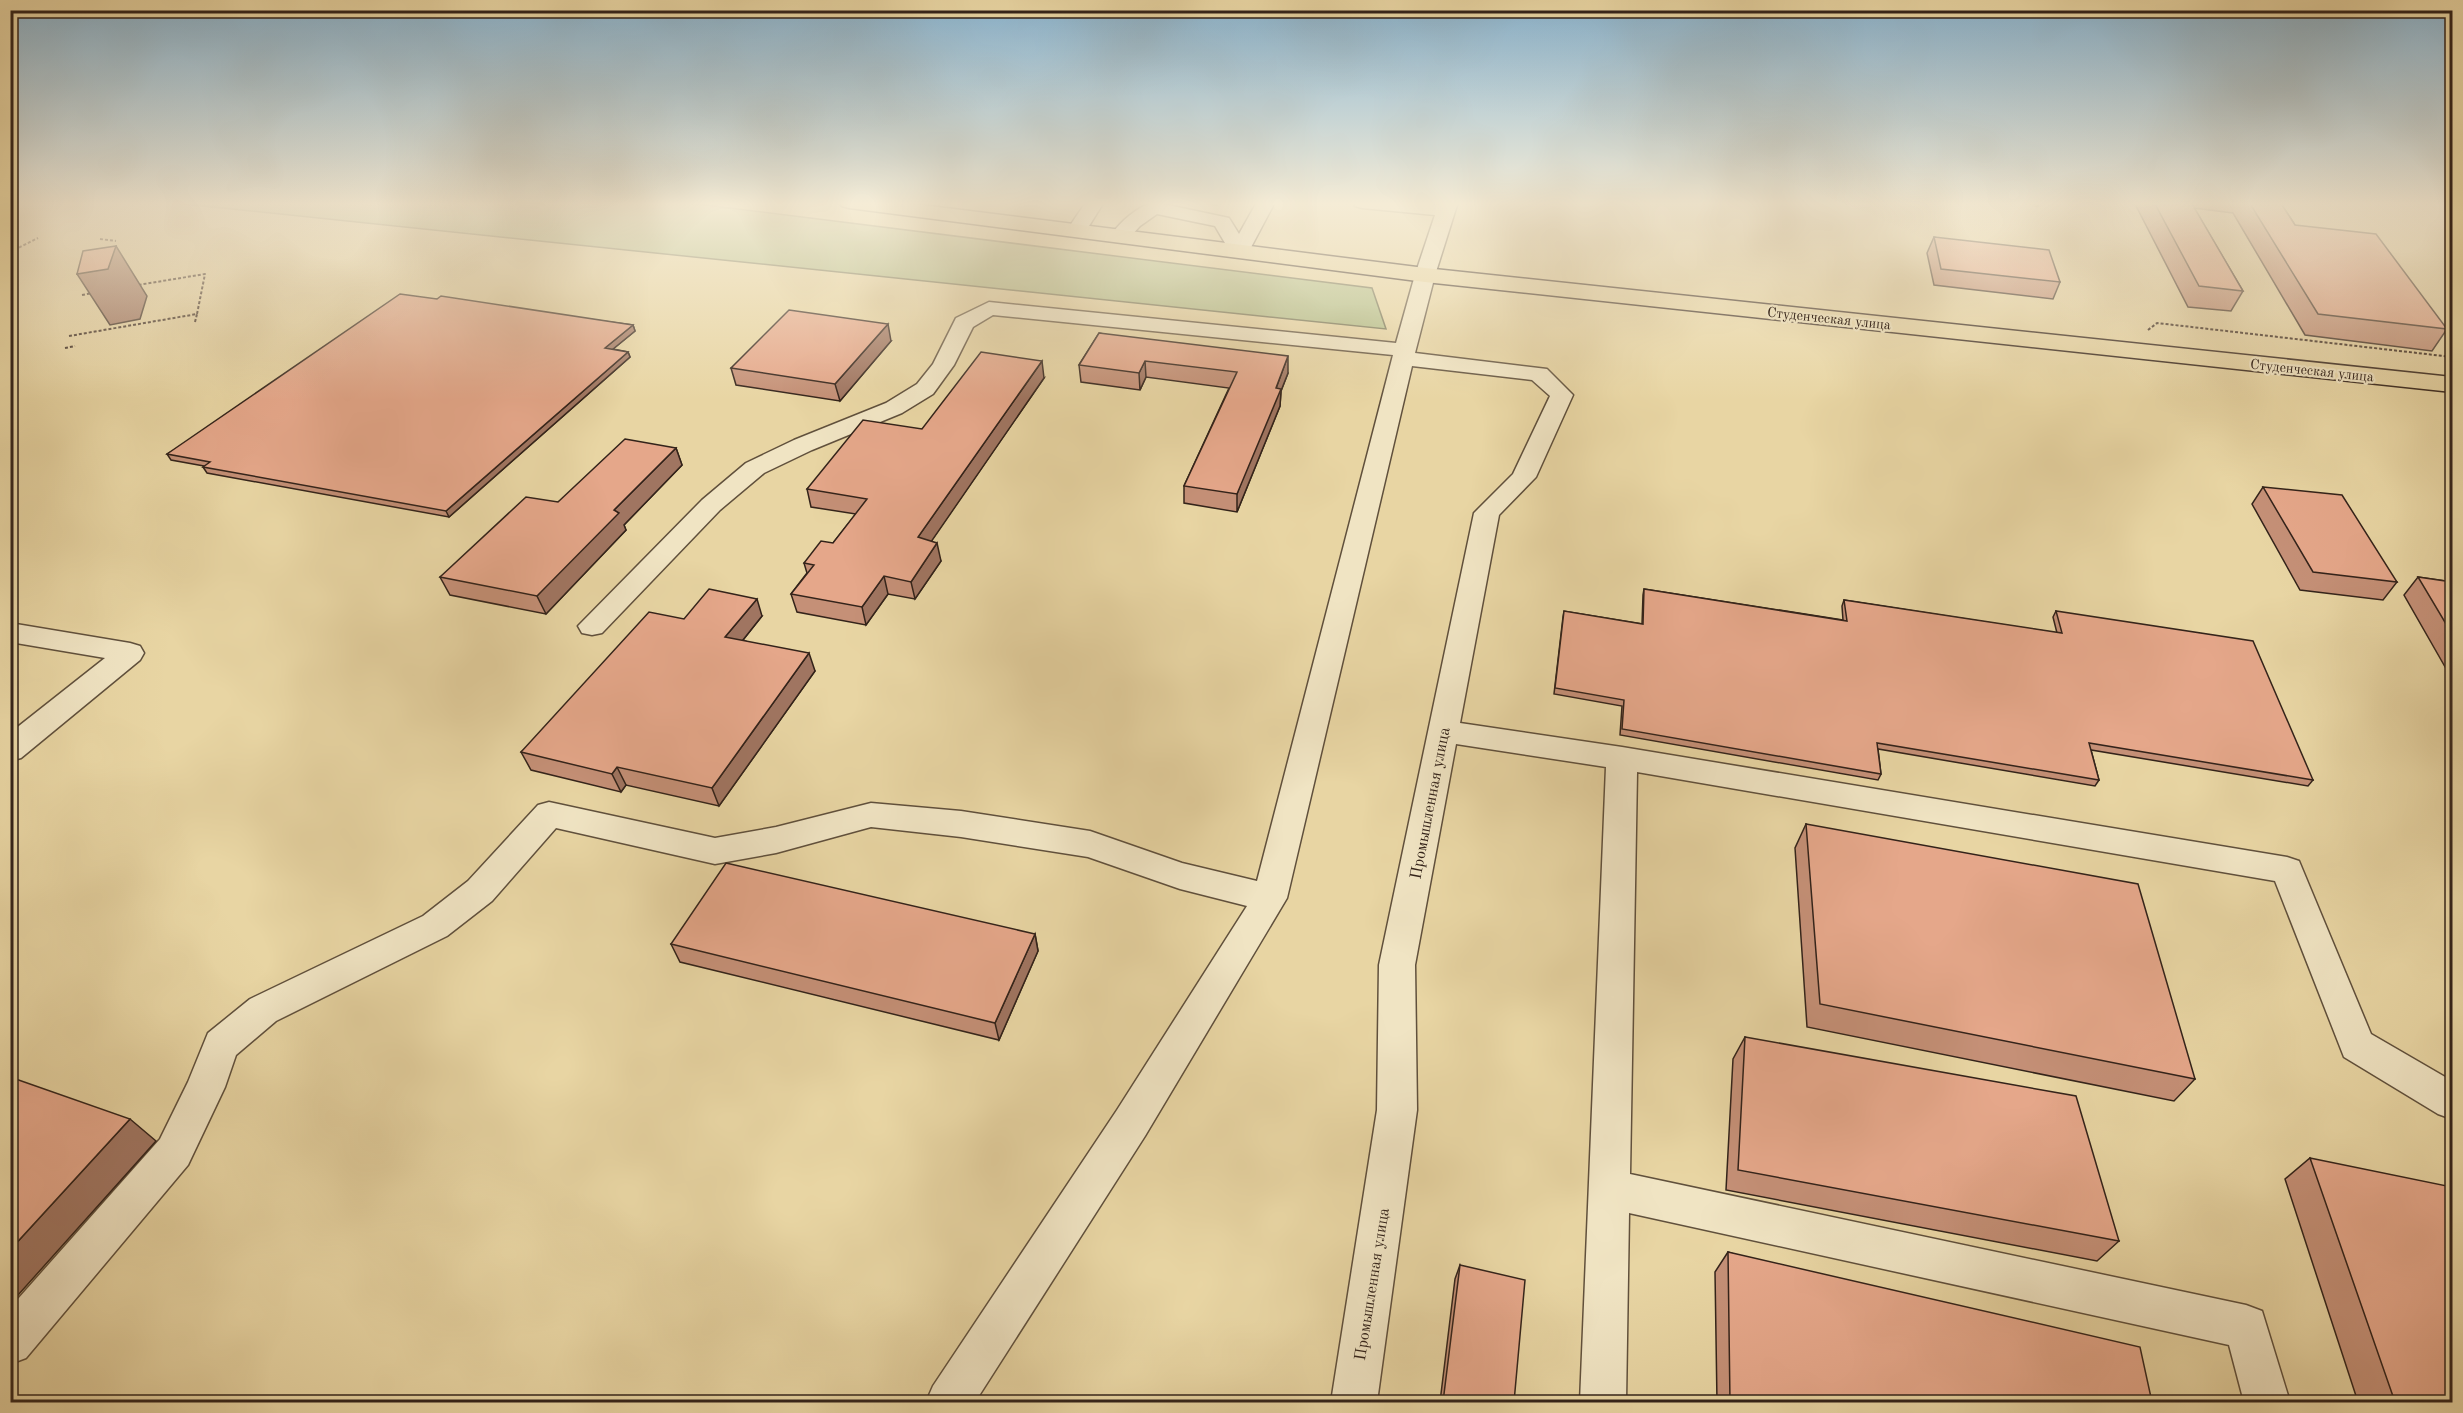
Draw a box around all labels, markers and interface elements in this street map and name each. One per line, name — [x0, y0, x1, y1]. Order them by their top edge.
street label: Студенческая улица — [1766, 306, 1892, 332]
street label: Студенческая улица — [2249, 358, 2375, 384]
street label: Промышленная улица — [1408, 726, 1454, 881]
street label: Промышленная улица — [1353, 1207, 1393, 1362]

